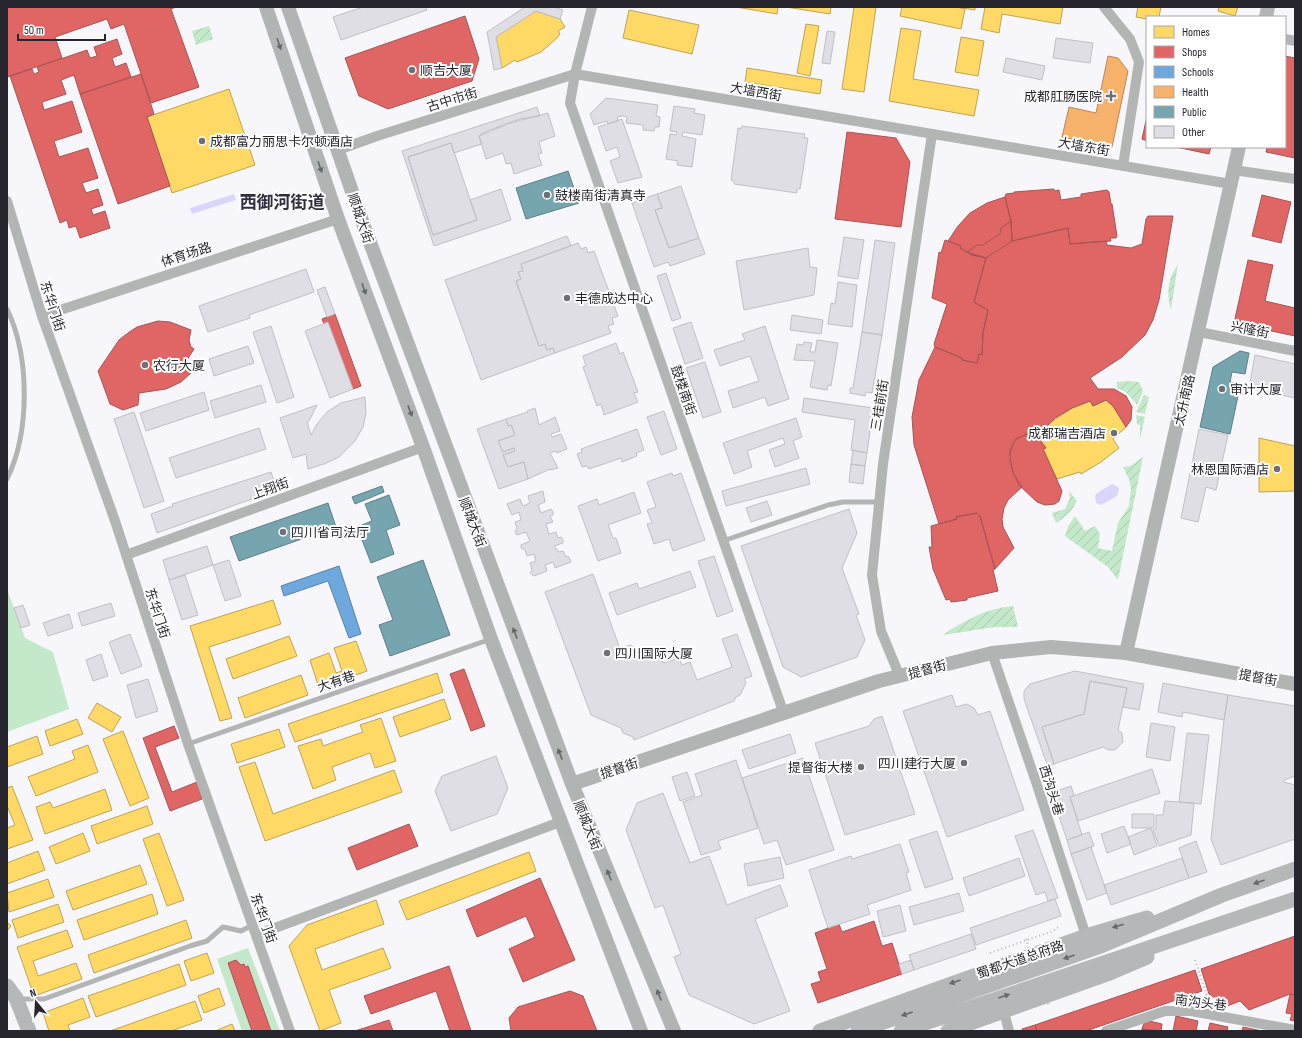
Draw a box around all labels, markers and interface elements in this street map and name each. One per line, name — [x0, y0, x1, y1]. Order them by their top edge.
scale bar — [18, 16, 105, 42]
legend — [1146, 16, 1286, 148]
text: 50 m — [24, 23, 44, 38]
text: Homes — [1182, 25, 1210, 40]
one-way arrow — [276, 38, 282, 50]
text: Shops — [1182, 45, 1207, 60]
place label: 顺吉大厦 — [420, 63, 472, 79]
marker: 顺吉大厦 — [407, 65, 417, 75]
text: Schools — [1182, 65, 1214, 80]
street label: 大墙西街 — [729, 80, 783, 104]
street label: 古中市街 — [425, 85, 480, 115]
text: Health — [1182, 85, 1209, 100]
place label: 成都肛肠医院 — [1024, 89, 1102, 105]
marker: 成都肛肠医院 — [1105, 90, 1117, 102]
text: Public — [1182, 105, 1207, 120]
text: Other — [1182, 125, 1206, 140]
place label: 成都富力丽思卡尔顿酒店 — [210, 134, 353, 150]
street label: 大墙东街 — [1057, 135, 1111, 159]
marker: 成都富力丽思卡尔顿酒店 — [197, 136, 207, 146]
one-way arrow — [318, 161, 324, 173]
place label: 鼓楼南街清真寺 — [555, 188, 646, 204]
marker: 鼓楼南街清真寺 — [542, 190, 552, 200]
street label: 顺城大街 — [344, 191, 376, 246]
district label: 西御河街道 — [240, 193, 325, 213]
street label: 体育场路 — [159, 239, 214, 271]
street label: 东华门街 — [36, 279, 68, 334]
one-way arrow — [362, 284, 368, 296]
place label: 丰德成达中心 — [575, 291, 653, 307]
marker: 丰德成达中心 — [562, 293, 572, 303]
street label: 兴隆街 — [1229, 318, 1270, 342]
place label: 农行大厦 — [153, 358, 205, 374]
marker: 农行大厦 — [140, 360, 150, 370]
street label: 鼓楼南街 — [667, 363, 699, 418]
street label: 太升南路 — [1171, 373, 1199, 427]
street label: 三桂前街 — [868, 378, 892, 432]
place label: 审计大厦 — [1230, 382, 1282, 398]
marker: 审计大厦 — [1217, 384, 1227, 394]
one-way arrow — [407, 406, 413, 418]
place label: 成都瑞吉酒店 — [1028, 426, 1106, 442]
marker: 成都瑞吉酒店 — [1109, 428, 1119, 438]
place label: 林恩国际酒店 — [1191, 462, 1269, 478]
marker: 林恩国际酒店 — [1272, 464, 1282, 474]
street label: 上翔街 — [249, 475, 291, 503]
street label: 顺城大街 — [455, 495, 489, 550]
place label: 四川省司法厅 — [291, 525, 369, 541]
marker: 四川省司法厅 — [278, 527, 288, 537]
street label: 东华门街 — [141, 586, 173, 641]
one-way arrow — [511, 626, 517, 638]
place label: 四川国际大厦 — [615, 646, 693, 662]
marker: 四川国际大厦 — [602, 648, 612, 658]
street label: 提督街 — [906, 657, 948, 683]
street label: 提督街 — [1237, 667, 1278, 689]
street label: 大有巷 — [315, 668, 357, 696]
one-way arrow — [557, 748, 563, 760]
street label: 提督街 — [598, 755, 640, 783]
place label: 四川建行大厦 — [878, 756, 956, 772]
marker: 四川建行大厦 — [959, 758, 969, 768]
place label: 提督街大楼 — [788, 760, 853, 776]
marker: 提督街大楼 — [856, 762, 866, 772]
street label: 西沟头巷 — [1035, 763, 1067, 818]
street label: 顺城大街 — [570, 798, 604, 852]
one-way arrow — [606, 869, 612, 880]
one-way arrow — [1252, 880, 1264, 886]
street label: 东华门街 — [247, 891, 279, 946]
one-way arrow — [1112, 923, 1124, 929]
street label: 蜀都大道总府路 — [975, 938, 1066, 982]
one-way arrow — [1063, 954, 1075, 960]
one-way arrow — [949, 979, 961, 985]
north arrow — [16, 982, 56, 1022]
text: N — [28, 986, 38, 1000]
one-way arrow — [655, 988, 661, 1000]
street label: 南沟头巷 — [1174, 992, 1228, 1014]
one-way arrow — [999, 993, 1011, 999]
one-way arrow — [901, 1011, 913, 1017]

